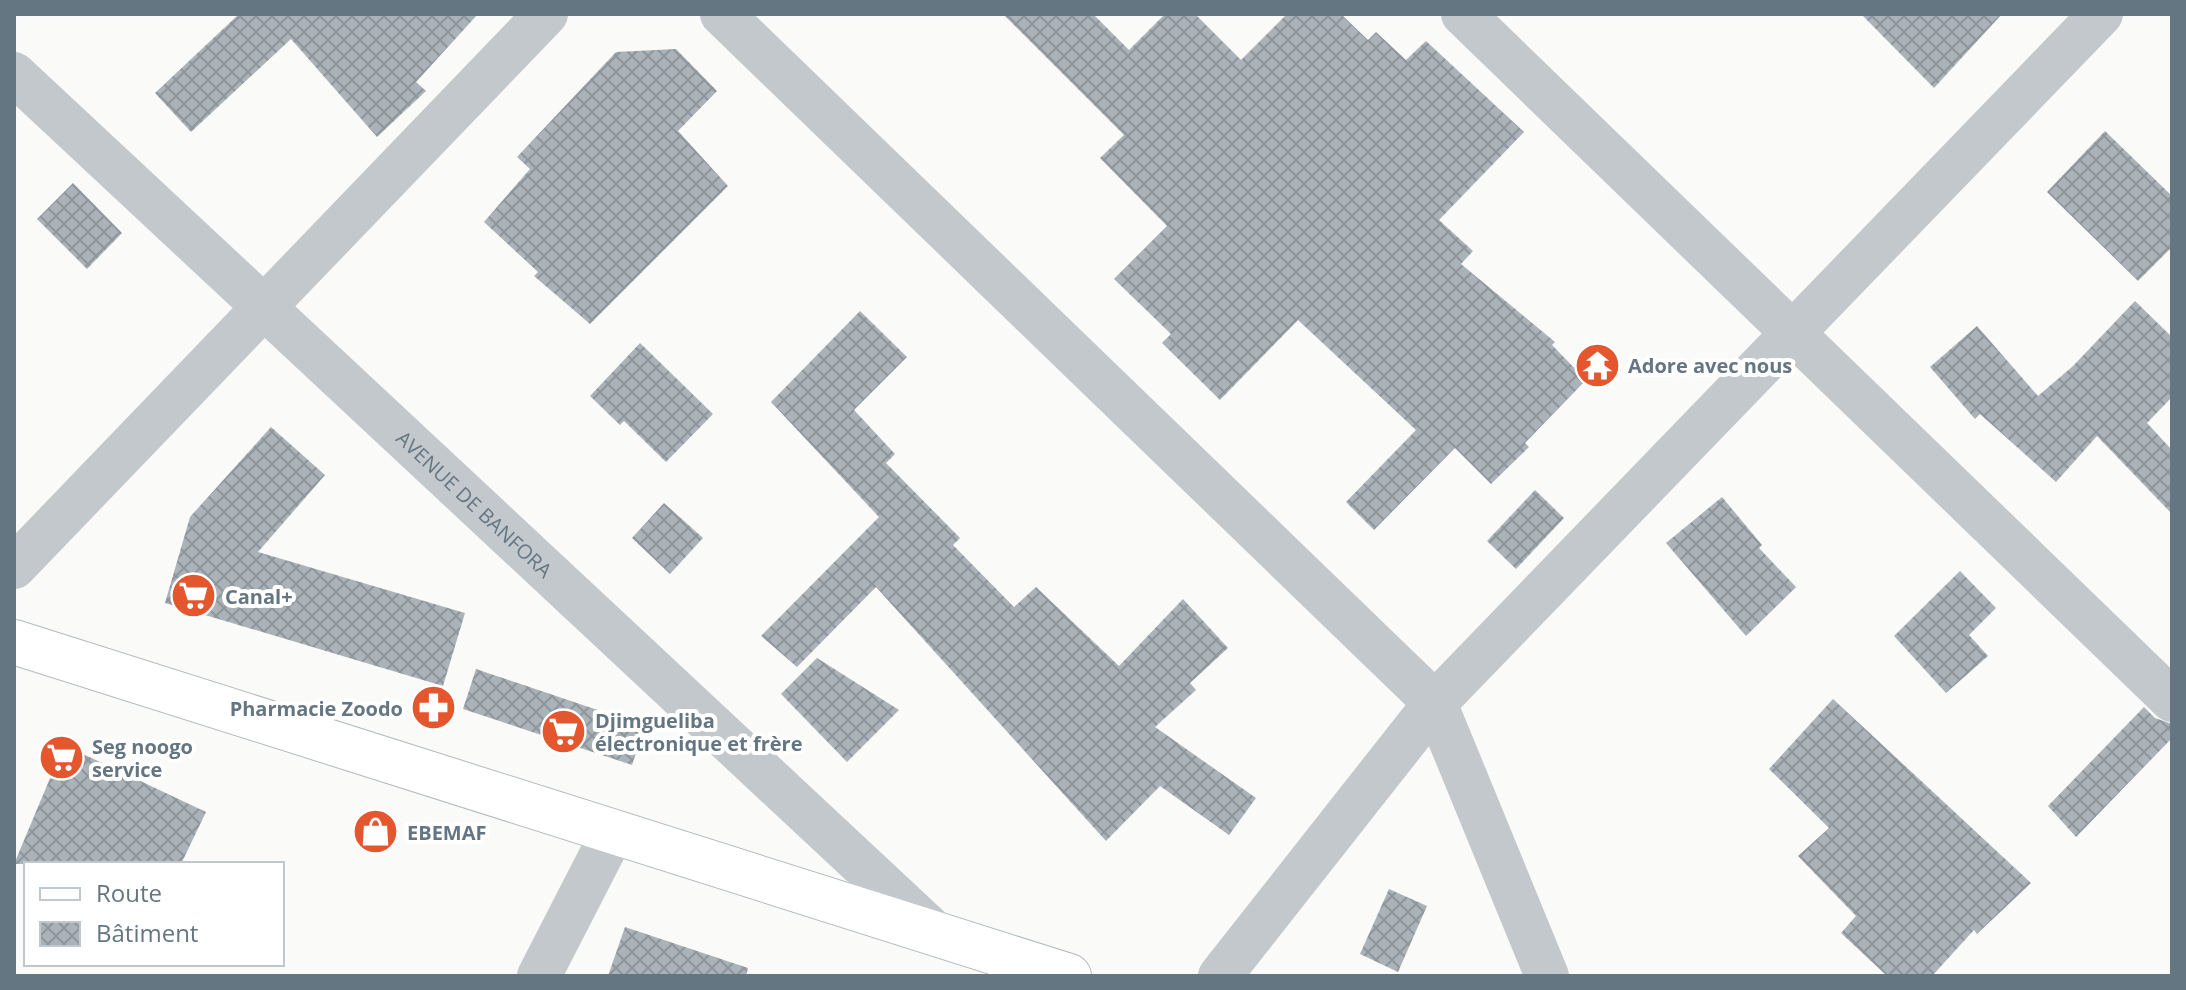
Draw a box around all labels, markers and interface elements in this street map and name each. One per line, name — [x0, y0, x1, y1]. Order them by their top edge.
temple icon: Adore avec nous — [1573, 341, 1621, 389]
place label: Adore avec nous — [1628, 352, 1792, 379]
street label: AVENUE DE BANFORA — [391, 424, 559, 583]
supermarket icon: Canal+ — [170, 572, 218, 620]
place label: Canal+ — [225, 583, 293, 610]
pharmacy icon: Pharmacie Zoodo — [410, 684, 458, 732]
place label: Pharmacie Zoodo — [230, 695, 403, 722]
place label: Djimgueliba électronique et frère — [595, 707, 802, 757]
supermarket icon: Djimgueliba électronique et frère — [540, 708, 588, 756]
place label: Seg noogo service — [92, 733, 193, 783]
supermarket icon: Seg noogo service — [37, 734, 85, 782]
shop icon: EBEMAF — [352, 808, 400, 856]
place label: EBEMAF — [407, 819, 486, 846]
legend — [24, 862, 284, 966]
text: Route — [96, 876, 162, 909]
text: Bâtiment — [96, 916, 198, 949]

